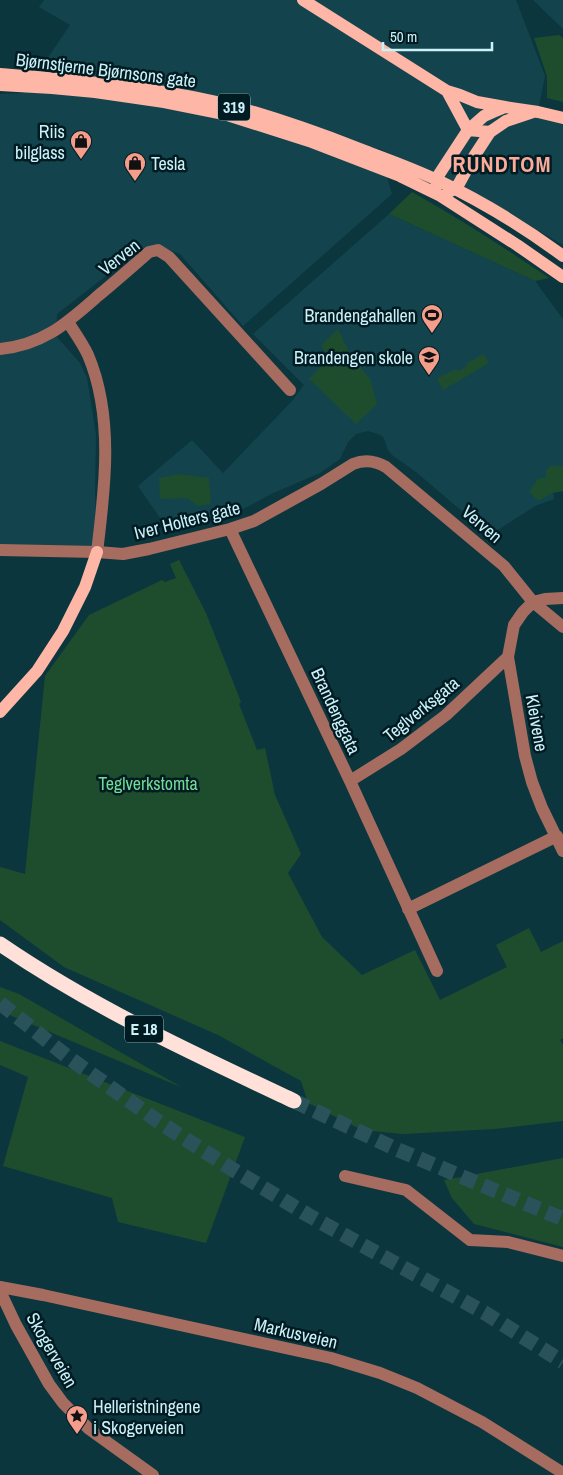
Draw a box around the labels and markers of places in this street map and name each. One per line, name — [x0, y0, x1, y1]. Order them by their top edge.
place label: Riis bilglass — [15, 119, 65, 165]
shop icon: Riis bilglass — [69, 129, 93, 160]
shop icon: Tesla — [123, 151, 147, 182]
place label: Tesla — [151, 151, 185, 176]
place label: Brandengahallen — [304, 303, 416, 328]
sports icon: Brandengahallen — [420, 303, 444, 334]
place label: Brandengen skole — [294, 345, 413, 370]
school or university icon: Brandengen skole — [417, 345, 441, 376]
place label: Helleristningene i Skogerveien — [93, 1394, 200, 1440]
place icon: Helleristningene i Skogerveien — [65, 1404, 89, 1435]

